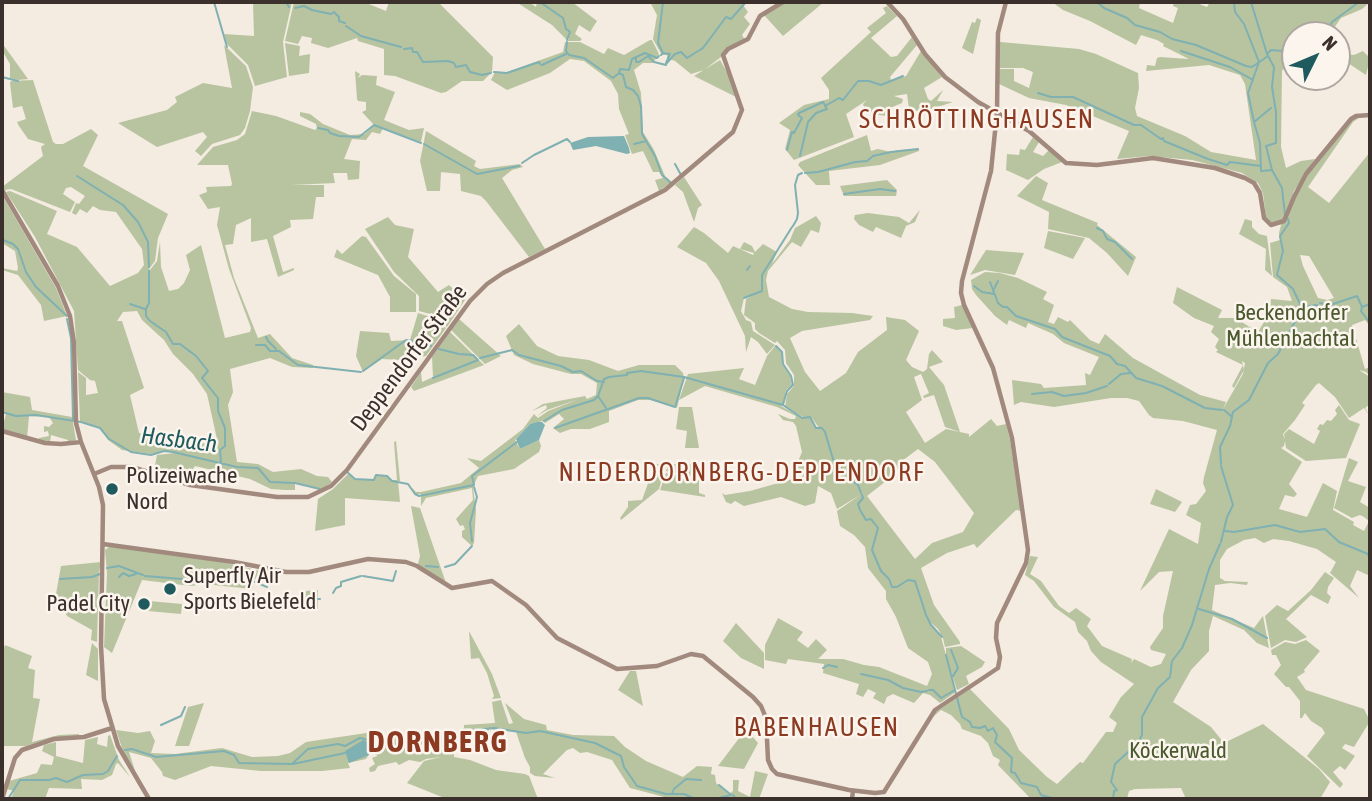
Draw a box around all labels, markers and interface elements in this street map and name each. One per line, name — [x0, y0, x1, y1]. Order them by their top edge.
north arrow — [1281, 21, 1351, 91]
text: N — [1318, 31, 1342, 55]
district label: SCHRÖTTINGHAUSEN — [861, 104, 1093, 136]
street label: Deppendorfer Straße — [345, 279, 473, 437]
park label: Beckendorfer Mühlenbachtal — [1226, 299, 1356, 353]
water label: Hasbach — [139, 421, 219, 459]
district label: NIEDERDORNBERG-DEPPENDORF — [562, 457, 922, 489]
place label: Polizeiwache Nord — [126, 462, 237, 516]
marker: Polizeiwache Nord — [104, 481, 120, 497]
place label: Superfly Air Sports Bielefeld — [184, 562, 316, 616]
marker: Superfly Air Sports Bielefeld — [162, 581, 178, 597]
place label: Padel City — [46, 590, 130, 618]
marker: Padel City — [136, 596, 152, 612]
district label: BABENHAUSEN — [735, 712, 899, 744]
district label: DORNBERG — [369, 725, 507, 761]
park label: Köckerwald — [1129, 737, 1227, 765]

